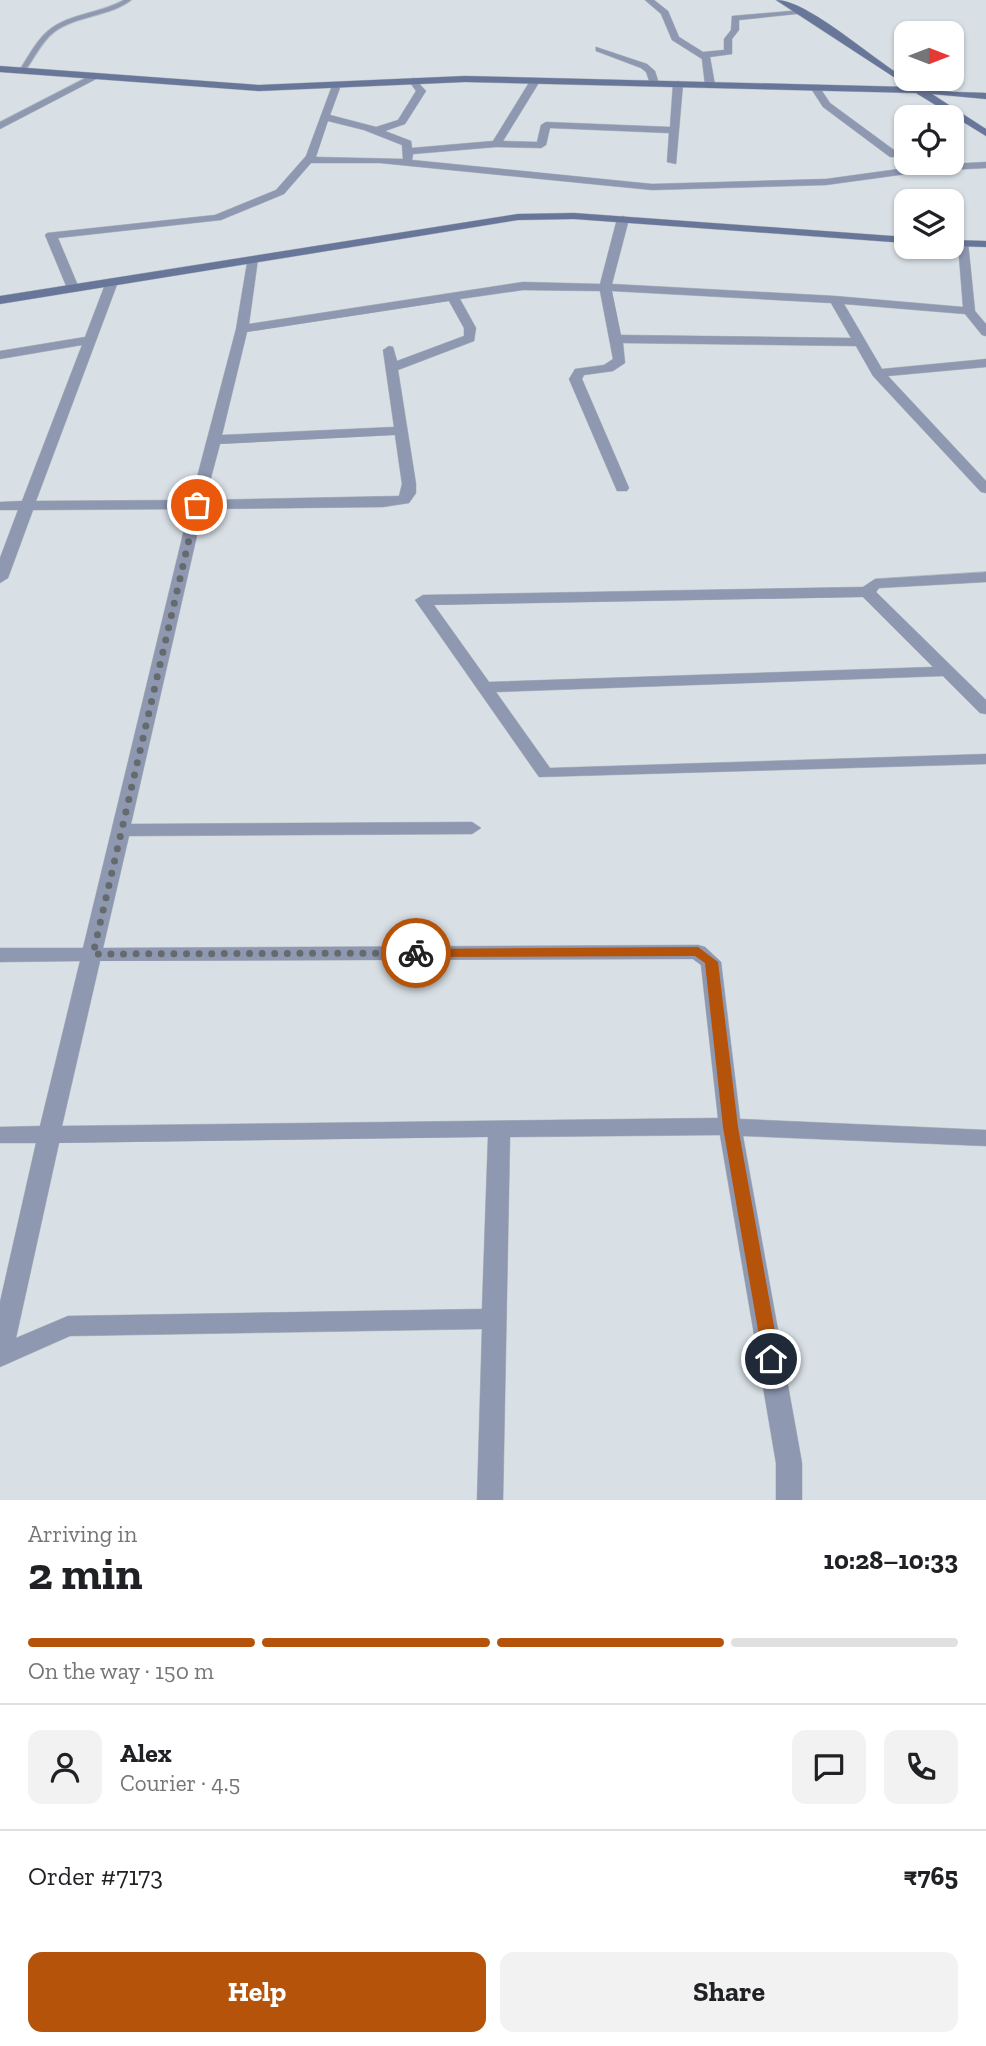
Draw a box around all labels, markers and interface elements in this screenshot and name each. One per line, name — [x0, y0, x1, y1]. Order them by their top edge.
north arrow — [894, 21, 964, 91]
map controls — [894, 21, 964, 259]
button: locate — [894, 105, 964, 175]
button: layers — [894, 189, 964, 259]
pin — [167, 475, 227, 535]
icon: bag — [178, 486, 216, 524]
courier — [381, 918, 451, 988]
icon: bike — [397, 934, 435, 972]
pin — [741, 1329, 801, 1389]
icon: home — [752, 1340, 790, 1378]
text: Arriving in — [28, 1520, 137, 1548]
text: 10:28–10:33 — [823, 1544, 958, 1576]
text: 2 min — [28, 1546, 143, 1601]
text: On the way · 150 m — [28, 1657, 214, 1685]
button: person — [28, 1730, 102, 1804]
button: chat — [792, 1730, 866, 1804]
button: phone — [884, 1730, 958, 1804]
text: Alex — [120, 1737, 172, 1769]
text: Courier · 4.5 — [120, 1769, 240, 1797]
text: Order #7173 — [28, 1860, 163, 1892]
text: ₹765 — [904, 1860, 958, 1892]
button: Help — [28, 1952, 486, 2032]
button: Share — [500, 1952, 958, 2032]

